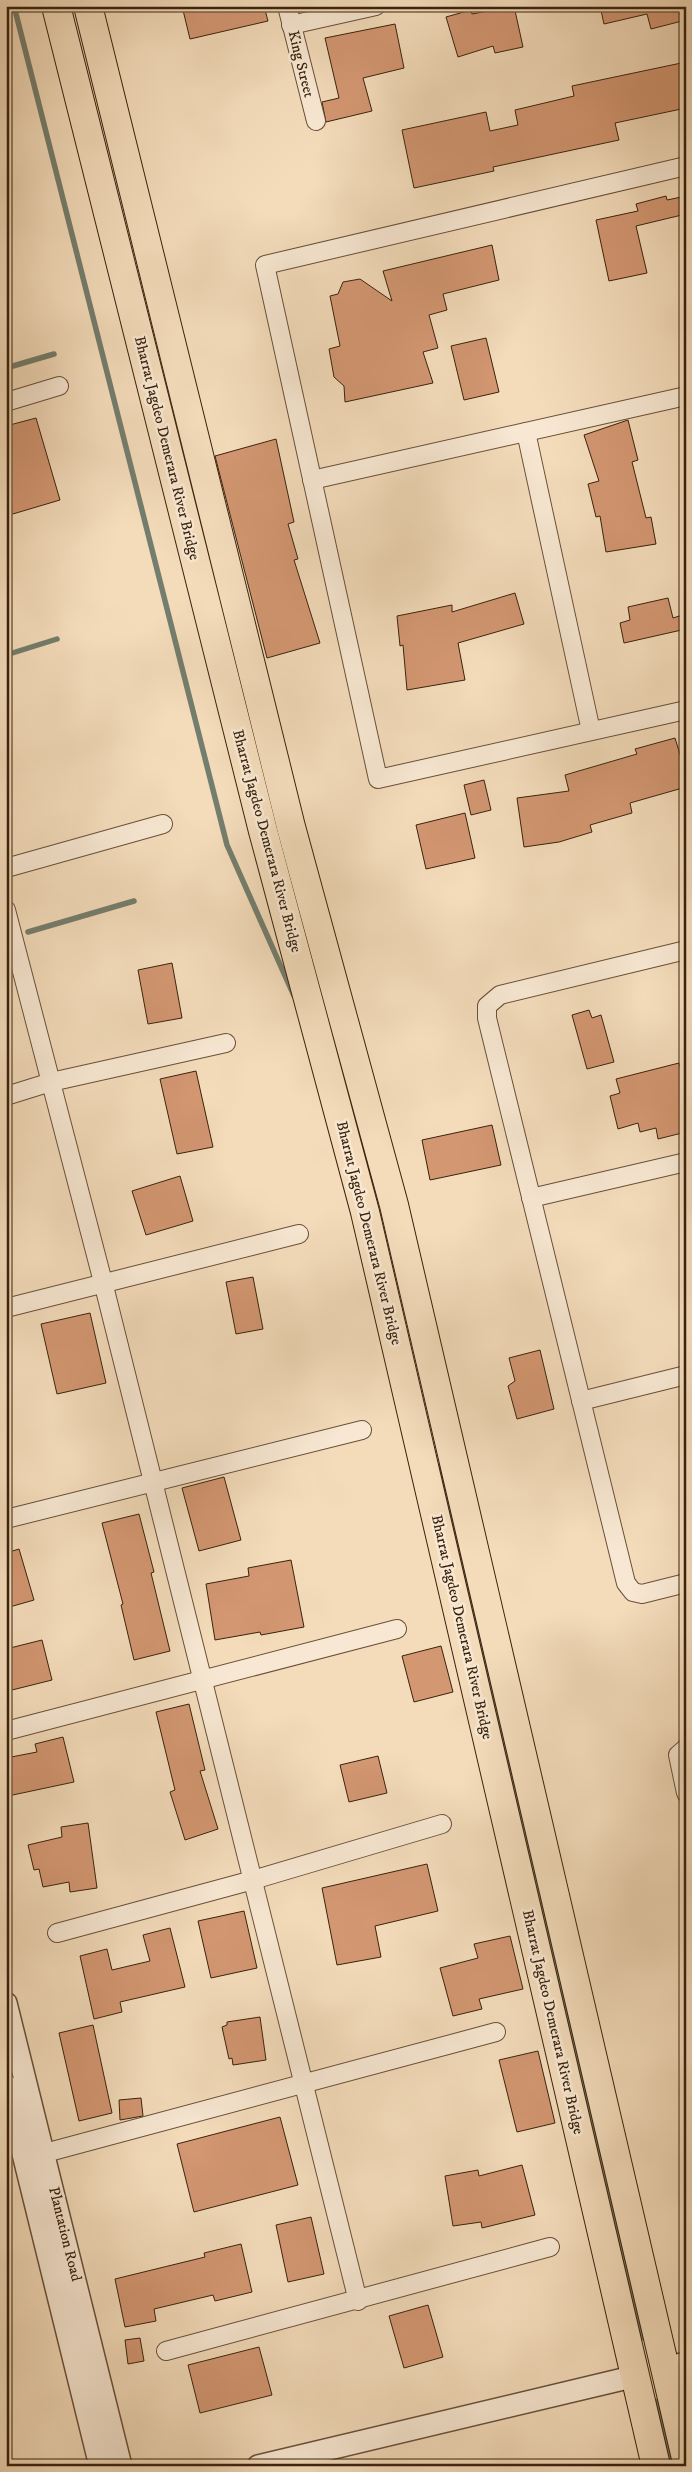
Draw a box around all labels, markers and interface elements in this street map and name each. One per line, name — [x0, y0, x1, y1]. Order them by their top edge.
street label: King Street — [284, 29, 319, 100]
street label: Bharrat Jagdeo Demerara River Bridge — [130, 334, 204, 562]
street label: Bharrat Jagdeo Demerara River Bridge — [228, 727, 306, 955]
street label: Bharrat Jagdeo Demerara River Bridge — [332, 1119, 406, 1347]
street label: Bharrat Jagdeo Demerara River Bridge — [427, 1513, 497, 1741]
street label: Bharrat Jagdeo Demerara River Bridge — [518, 1908, 588, 2136]
street label: Plantation Road — [44, 2185, 86, 2284]

